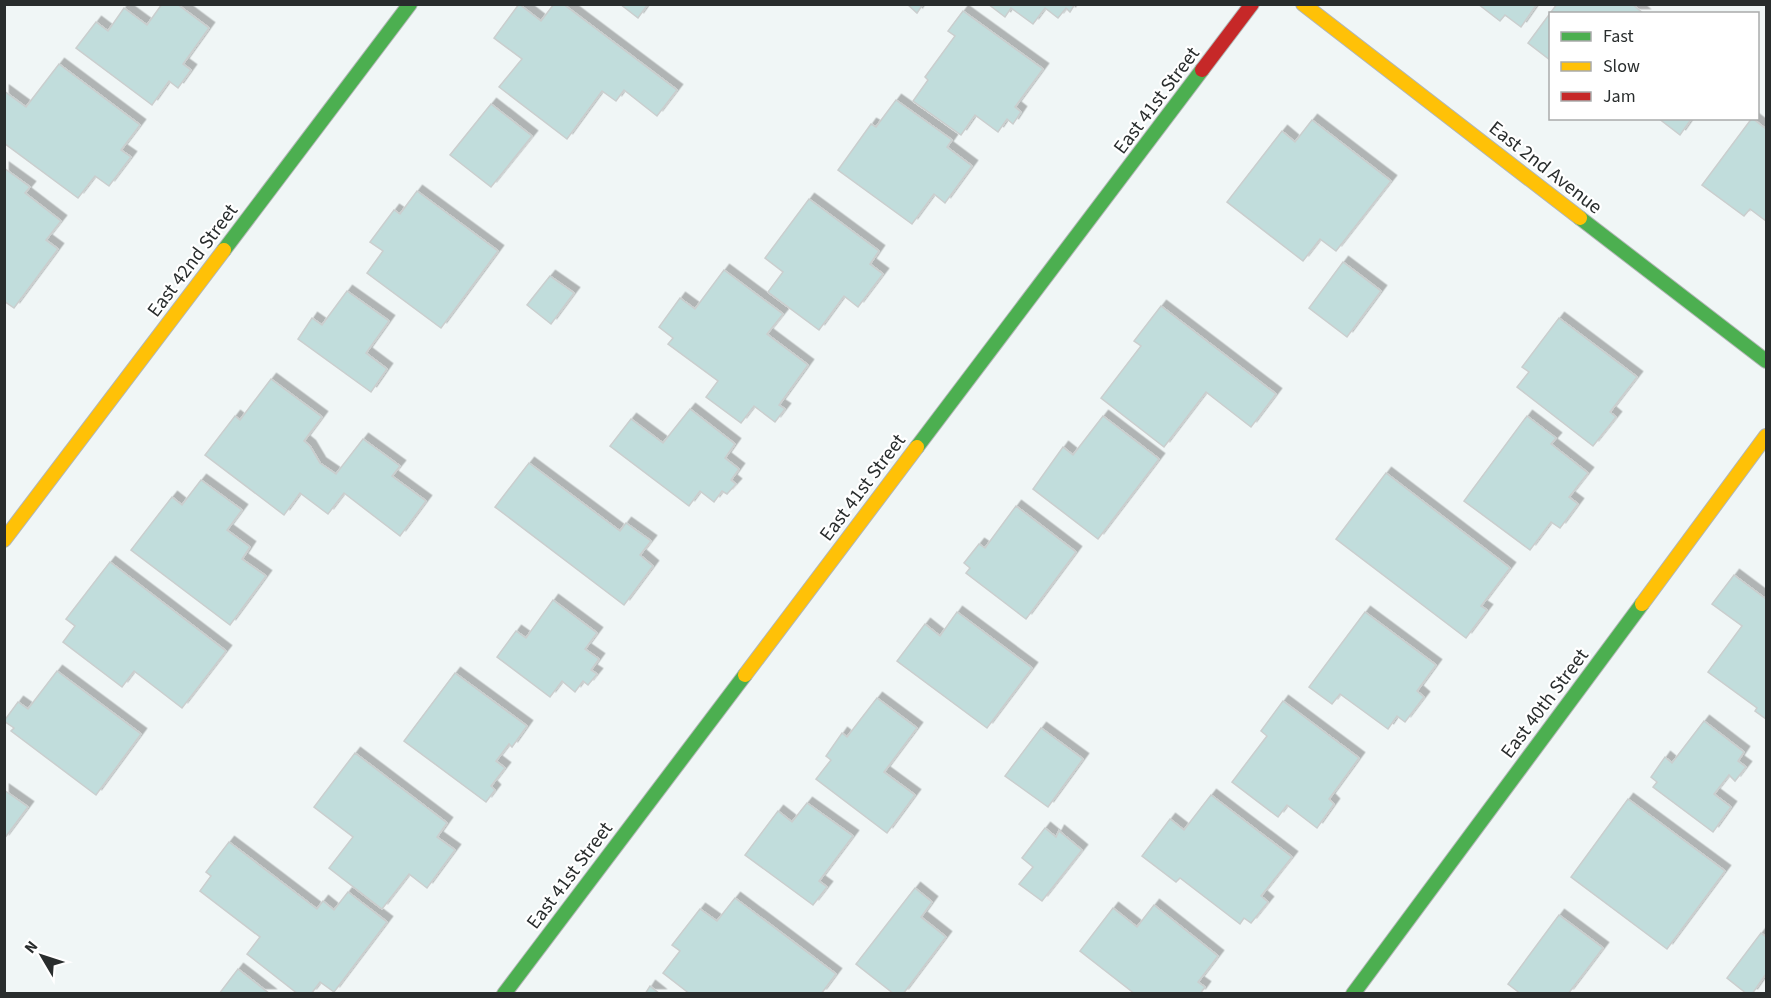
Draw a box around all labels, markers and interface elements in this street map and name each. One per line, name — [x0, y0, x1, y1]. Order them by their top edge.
legend — [1549, 12, 1759, 120]
text: Fast — [1603, 24, 1634, 49]
street label: East 41st Street — [1107, 41, 1207, 160]
text: Slow — [1603, 54, 1640, 79]
text: Jam — [1603, 84, 1636, 109]
street label: East 2nd Avenue — [1483, 115, 1608, 221]
street label: East 42nd Street — [141, 198, 245, 323]
street label: East 41st Street — [813, 428, 913, 547]
street label: East 40th Street — [1494, 643, 1596, 764]
street label: East 41st Street — [520, 816, 620, 935]
north arrow — [12, 926, 72, 986]
text: N — [19, 936, 43, 958]

